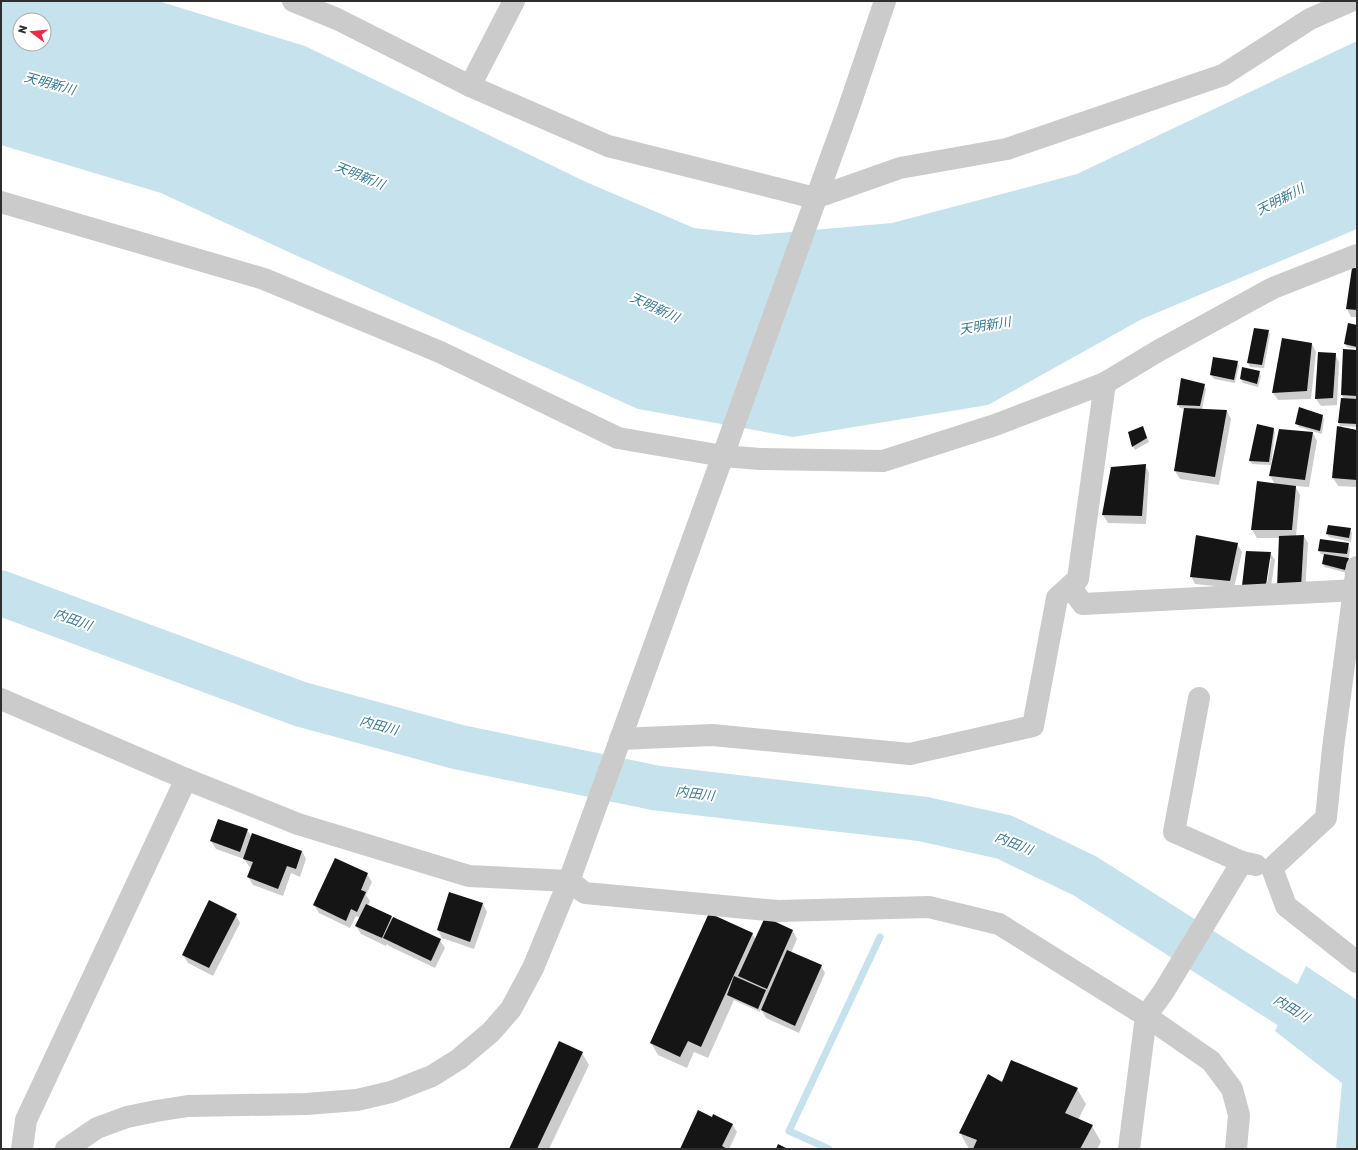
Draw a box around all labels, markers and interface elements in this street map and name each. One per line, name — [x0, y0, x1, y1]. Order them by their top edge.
north arrow — [12, 12, 52, 52]
text: N — [16, 24, 30, 35]
water label: 天明新川 — [23, 70, 79, 98]
water label: 天明新川 — [333, 159, 389, 193]
water label: 天明新川 — [1254, 180, 1309, 218]
water label: 天明新川 — [628, 290, 683, 326]
water label: 天明新川 — [958, 314, 1014, 337]
water label: 内田川 — [52, 606, 96, 634]
water label: 内田川 — [358, 713, 402, 738]
water label: 内田川 — [675, 784, 717, 804]
water label: 内田川 — [993, 829, 1037, 858]
water label: 内田川 — [1271, 992, 1314, 1026]

